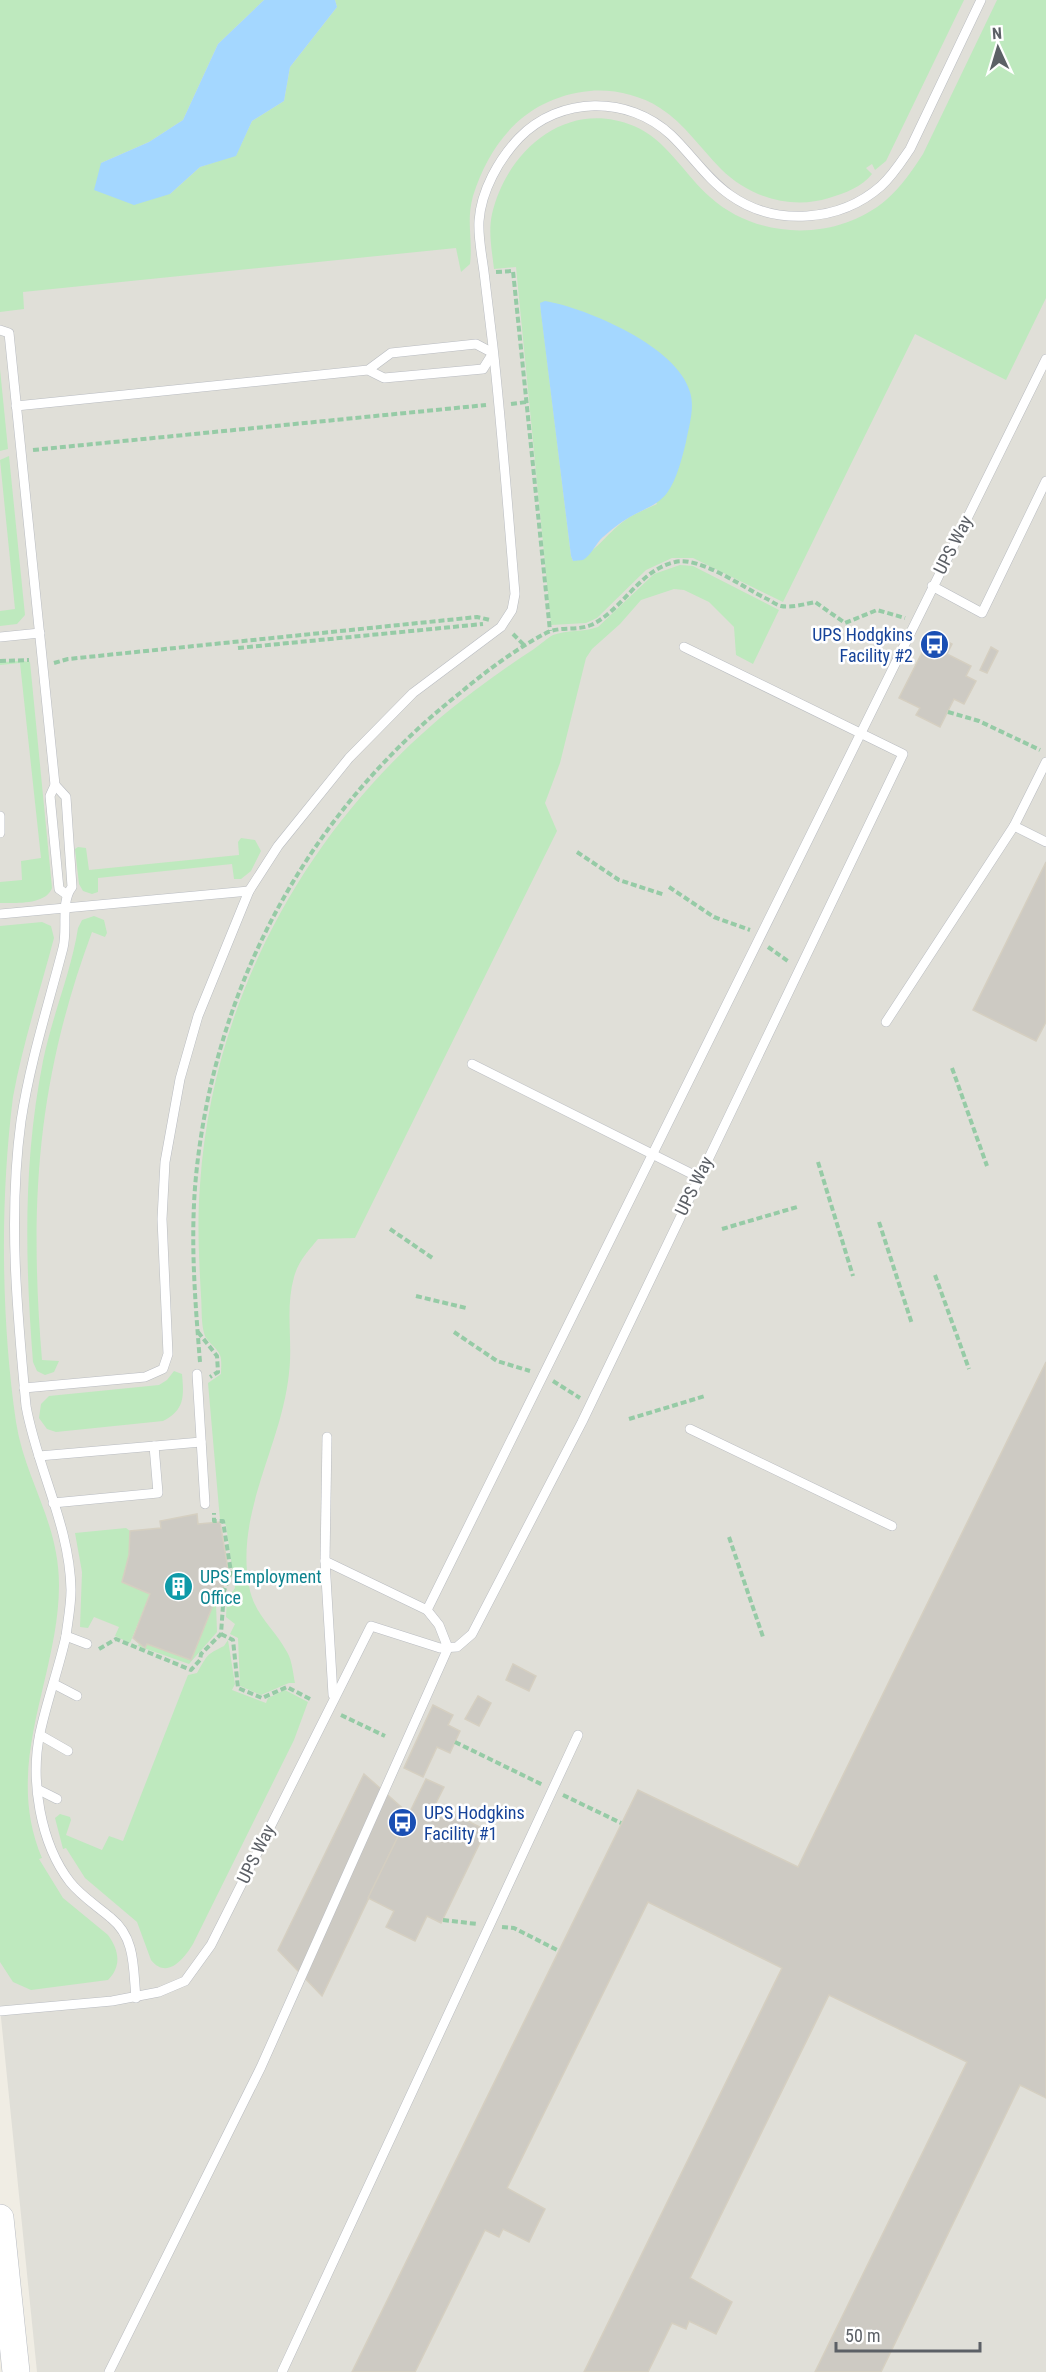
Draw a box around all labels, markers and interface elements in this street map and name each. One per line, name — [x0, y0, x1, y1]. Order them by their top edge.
north arrow — [968, 18, 1028, 78]
text: N — [991, 24, 1003, 43]
street label: UPS Way — [929, 512, 976, 578]
place label: UPS Hodgkins Facility #2 — [812, 624, 913, 666]
bus stop icon: UPS Hodgkins Facility #2 — [918, 629, 950, 661]
street label: UPS Way — [670, 1152, 717, 1219]
place label: UPS Employment Office — [200, 1566, 322, 1608]
building icon: UPS Employment Office — [163, 1571, 195, 1603]
place label: UPS Hodgkins Facility #1 — [424, 1802, 525, 1844]
bus stop icon: UPS Hodgkins Facility #1 — [387, 1807, 419, 1839]
street label: UPS Way — [232, 1820, 279, 1887]
scale bar — [836, 2315, 980, 2353]
text: 50 m — [845, 2325, 880, 2346]

